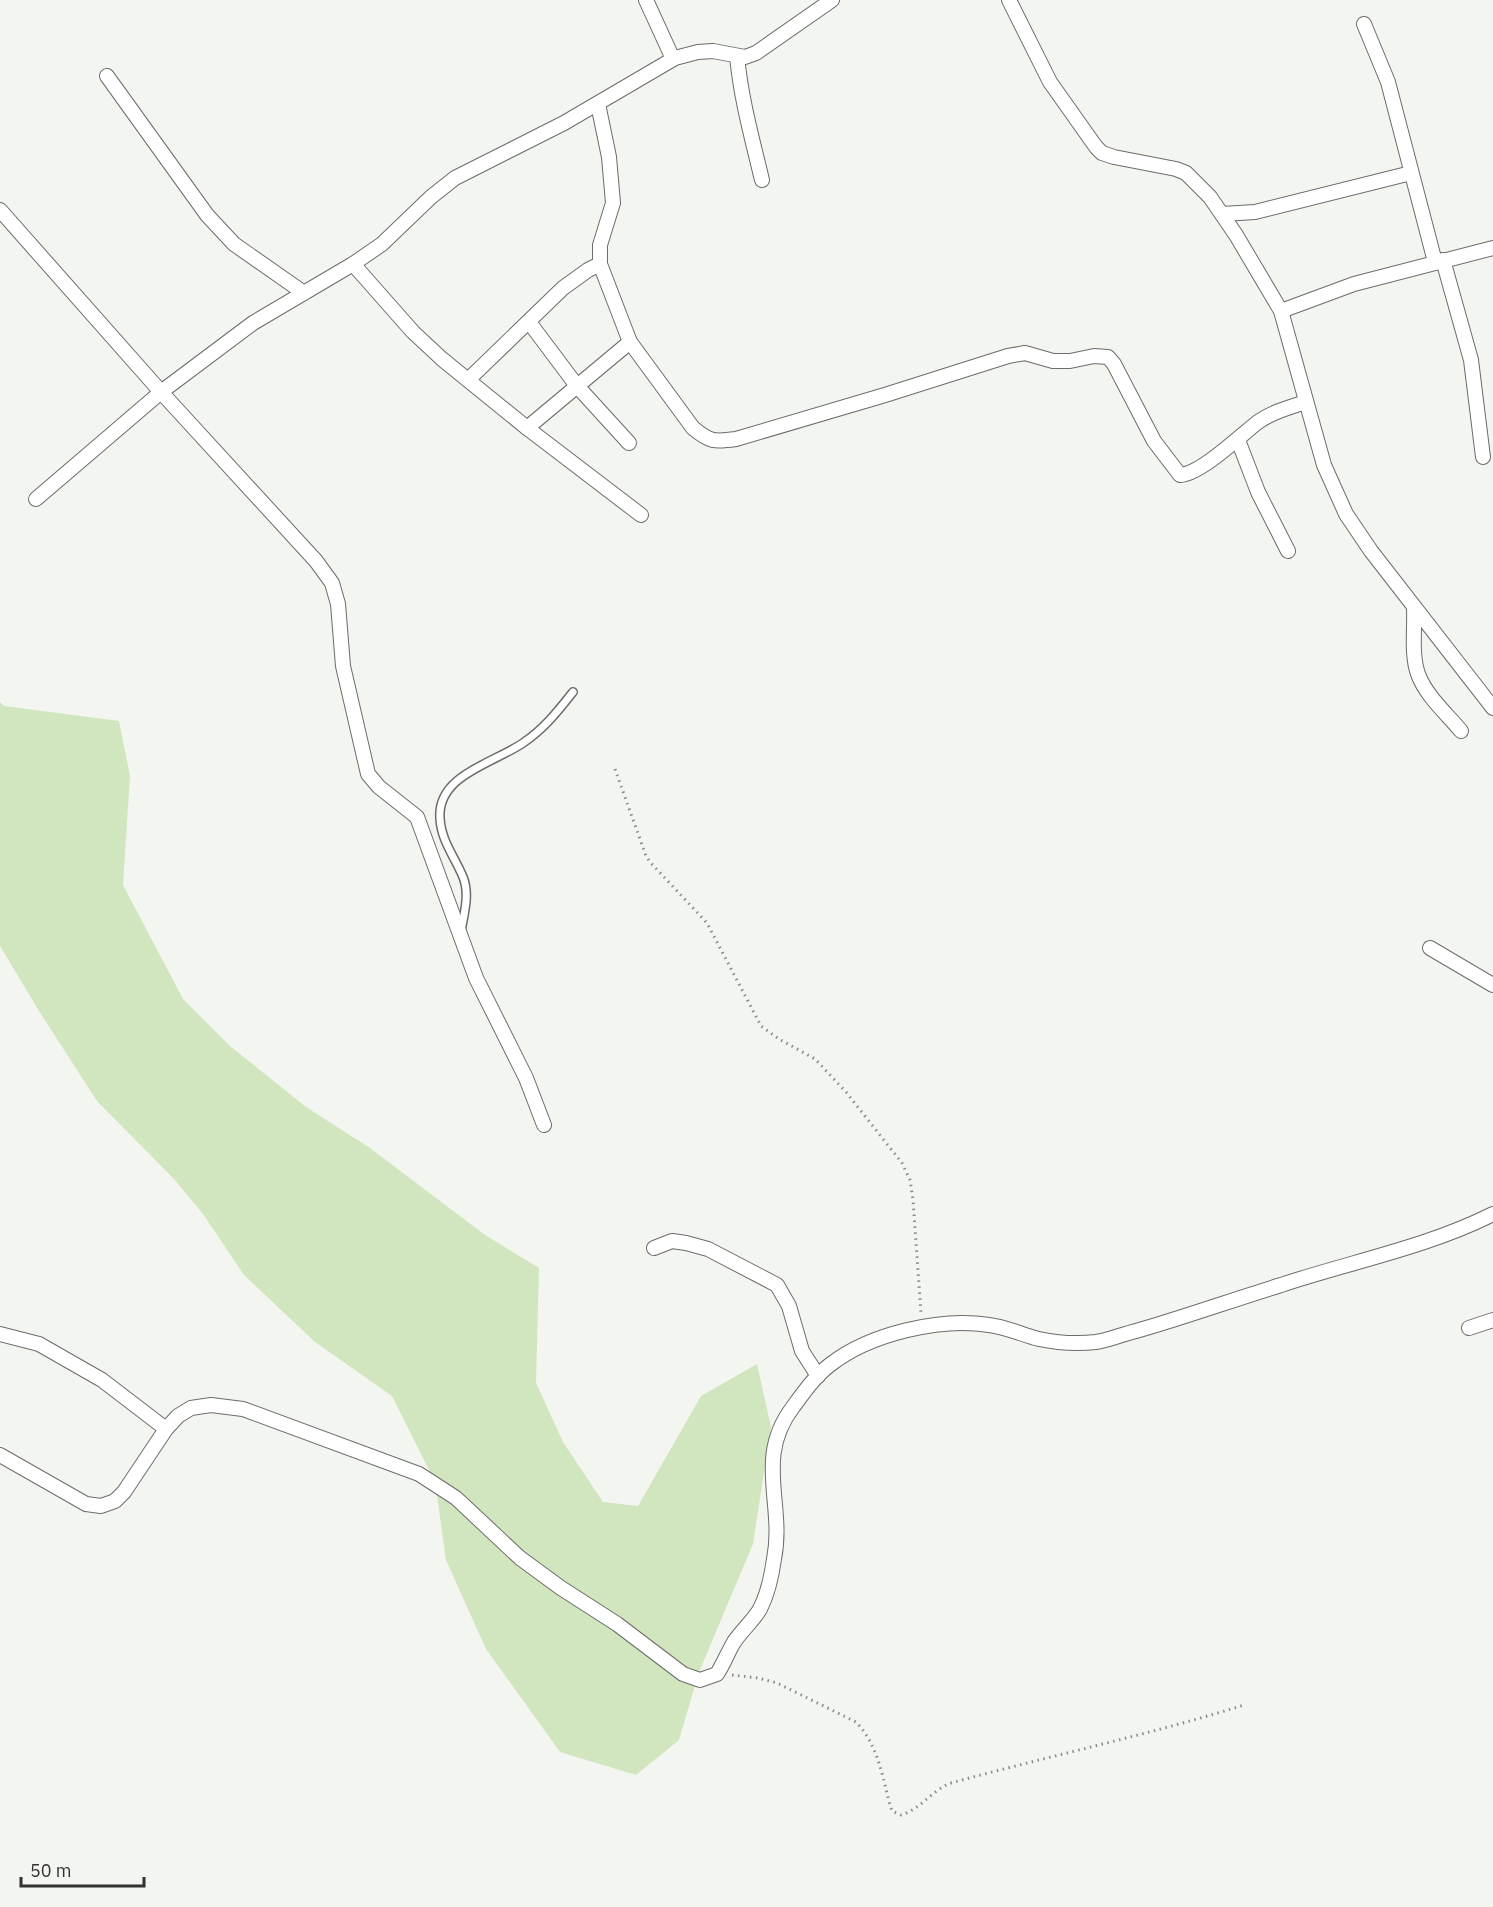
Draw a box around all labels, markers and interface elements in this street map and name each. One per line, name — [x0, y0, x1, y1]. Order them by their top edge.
scale bar — [21, 1850, 144, 1888]
text: 50 m — [30, 1859, 72, 1882]

